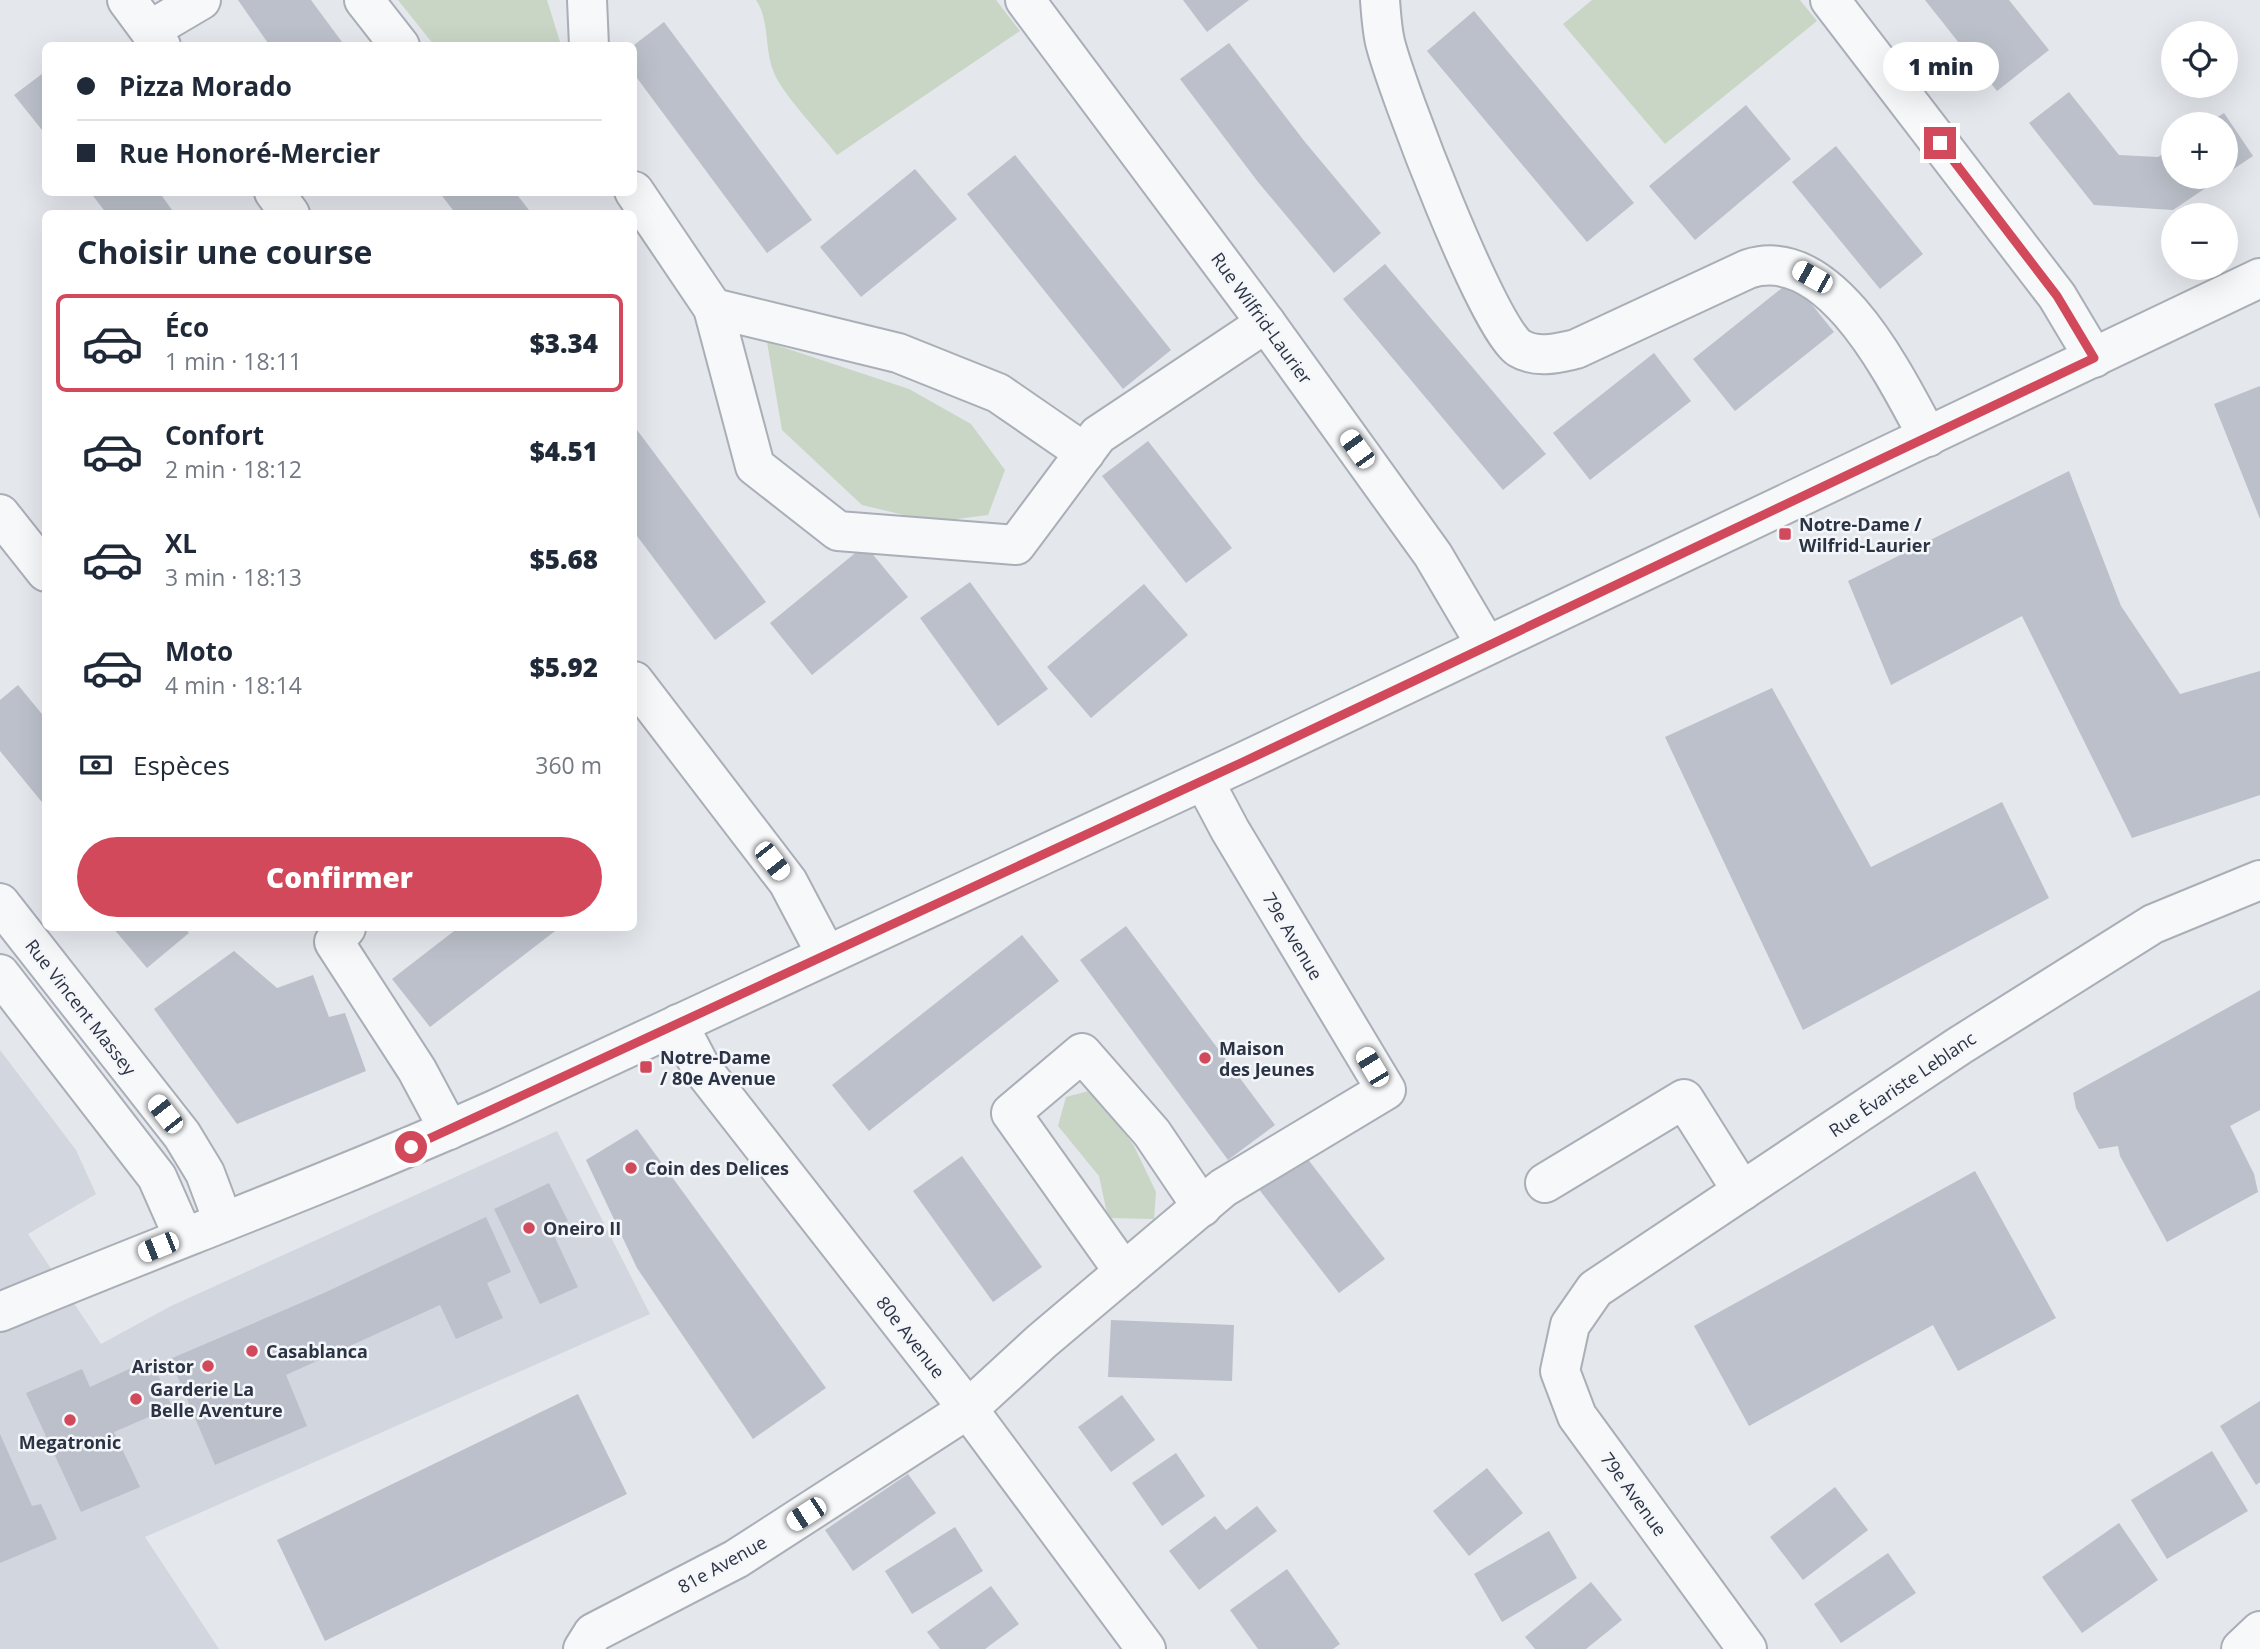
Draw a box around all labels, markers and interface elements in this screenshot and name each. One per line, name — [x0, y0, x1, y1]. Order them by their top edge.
map controls — [2161, 21, 2238, 280]
button: locate — [2161, 21, 2238, 98]
callout: 1 min — [1882, 41, 1998, 90]
text: 1 min — [1908, 50, 1974, 82]
text: Pizza Morado — [119, 68, 292, 104]
button: + — [2161, 112, 2238, 189]
route end — [1924, 127, 1956, 159]
text: Rue Honoré-Mercier — [119, 135, 380, 171]
button: − — [2161, 203, 2238, 280]
text: Choisir une course — [77, 230, 372, 273]
street label: Rue Wilfrid-Laurier — [1206, 247, 1318, 389]
car — [1789, 258, 1836, 296]
text: Éco — [165, 309, 209, 345]
icon: car — [81, 312, 144, 375]
text: $3.34 — [530, 325, 598, 361]
text: 1 min · 18:11 — [165, 345, 302, 377]
text: Confort — [165, 417, 264, 453]
icon: car — [81, 420, 144, 483]
car — [1337, 426, 1378, 472]
text: $4.51 — [530, 433, 598, 469]
text: 2 min · 18:12 — [165, 453, 302, 485]
place label: Notre-Dame / Wilfrid-Laurier — [1799, 512, 1931, 557]
text: XL — [165, 525, 197, 561]
marker: Notre-Dame / Wilfrid-Laurier — [1777, 526, 1793, 542]
icon: car — [81, 528, 144, 591]
text: $5.68 — [530, 541, 598, 577]
text: 3 min · 18:13 — [165, 561, 302, 593]
text: Moto — [165, 633, 233, 669]
icon: car — [81, 636, 144, 699]
text: $5.92 — [530, 649, 598, 685]
text: 4 min · 18:14 — [165, 669, 302, 701]
icon: cash — [77, 746, 115, 784]
text: Espèces — [133, 747, 230, 783]
text: 360 m — [535, 749, 602, 781]
button: Confirmer — [77, 837, 602, 917]
car — [751, 838, 794, 884]
street label: 79e Avenue — [1257, 888, 1329, 984]
street label: Rue Vincent Massey — [20, 934, 142, 1081]
street label: Rue Évariste Leblanc — [1824, 1026, 1980, 1142]
place label: Maison des Jeunes — [1219, 1036, 1315, 1081]
car — [1353, 1044, 1392, 1090]
place label: Notre-Dame / 80e Avenue — [660, 1045, 776, 1090]
marker: Maison des Jeunes — [1197, 1050, 1213, 1066]
marker: Notre-Dame / 80e Avenue — [638, 1059, 654, 1075]
car — [144, 1091, 187, 1137]
route start — [395, 1131, 427, 1163]
place label: Coin des Delices — [645, 1156, 789, 1180]
marker: Coin des Delices — [623, 1160, 639, 1176]
place label: Oneiro II — [543, 1216, 621, 1240]
marker: Oneiro II — [521, 1220, 537, 1236]
car — [135, 1229, 182, 1265]
street label: 80e Avenue — [871, 1291, 951, 1383]
place label: Casablanca — [266, 1339, 368, 1363]
marker: Casablanca — [244, 1343, 260, 1359]
place label: Aristor — [132, 1354, 194, 1378]
marker: Aristor — [200, 1358, 216, 1374]
place label: Garderie La Belle Aventure — [150, 1377, 283, 1422]
marker: Garderie La Belle Aventure — [128, 1391, 144, 1407]
marker: Megatronic — [62, 1412, 78, 1428]
place label: Megatronic — [19, 1430, 121, 1454]
street label: 79e Avenue — [1595, 1447, 1673, 1541]
car — [783, 1494, 830, 1534]
street label: 81e Avenue — [673, 1530, 771, 1598]

